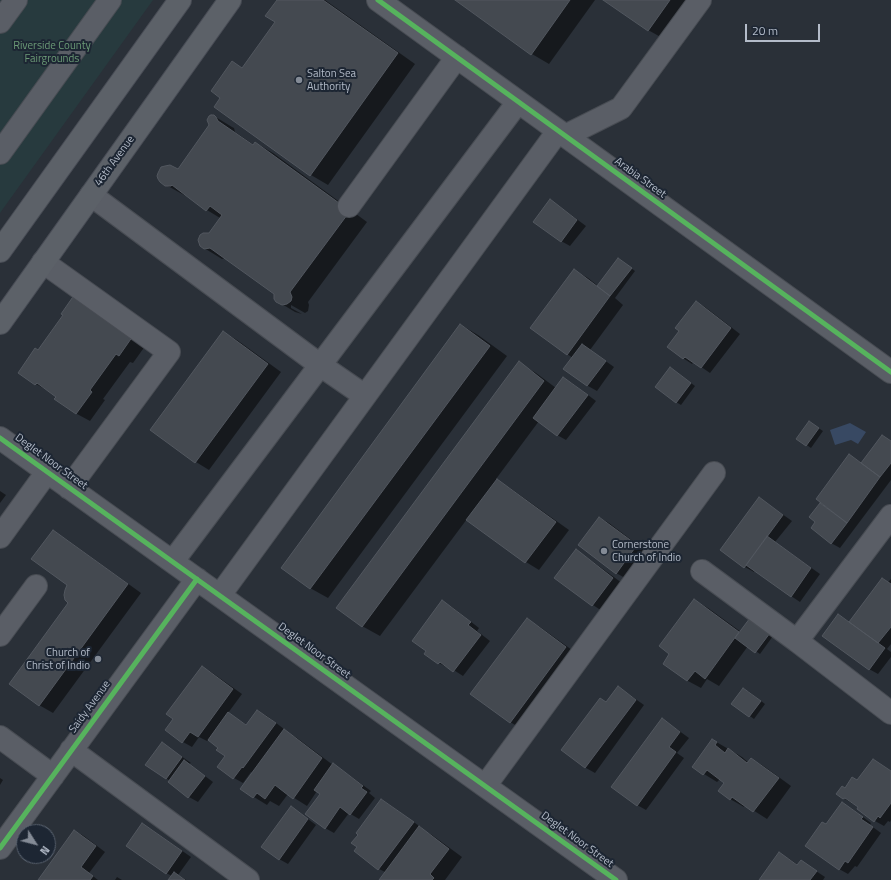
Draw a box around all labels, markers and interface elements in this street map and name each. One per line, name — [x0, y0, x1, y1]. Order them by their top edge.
scale bar — [747, 16, 822, 42]
text: 20 m — [752, 21, 778, 40]
park label: Riverside County Fairgrounds — [13, 39, 91, 65]
place label: Salton Sea Authority — [307, 67, 356, 93]
marker: Salton Sea Authority — [294, 75, 304, 85]
street label: 46th Avenue — [92, 133, 138, 189]
street label: Arabia Street — [612, 155, 668, 201]
street label: Deglet Noor Street — [12, 431, 90, 493]
place label: Cornerstone Church of Indio — [612, 538, 681, 564]
marker: Cornerstone Church of Indio — [599, 546, 609, 556]
street label: Deglet Noor Street — [275, 620, 353, 682]
place label: Church of Christ of Indio — [26, 646, 90, 672]
marker: Church of Christ of Indio — [93, 654, 103, 664]
street label: Saidy Avenue — [66, 678, 114, 736]
street label: Deglet Noor Street — [538, 809, 616, 871]
north arrow — [16, 824, 56, 864]
text: N — [36, 843, 54, 858]

